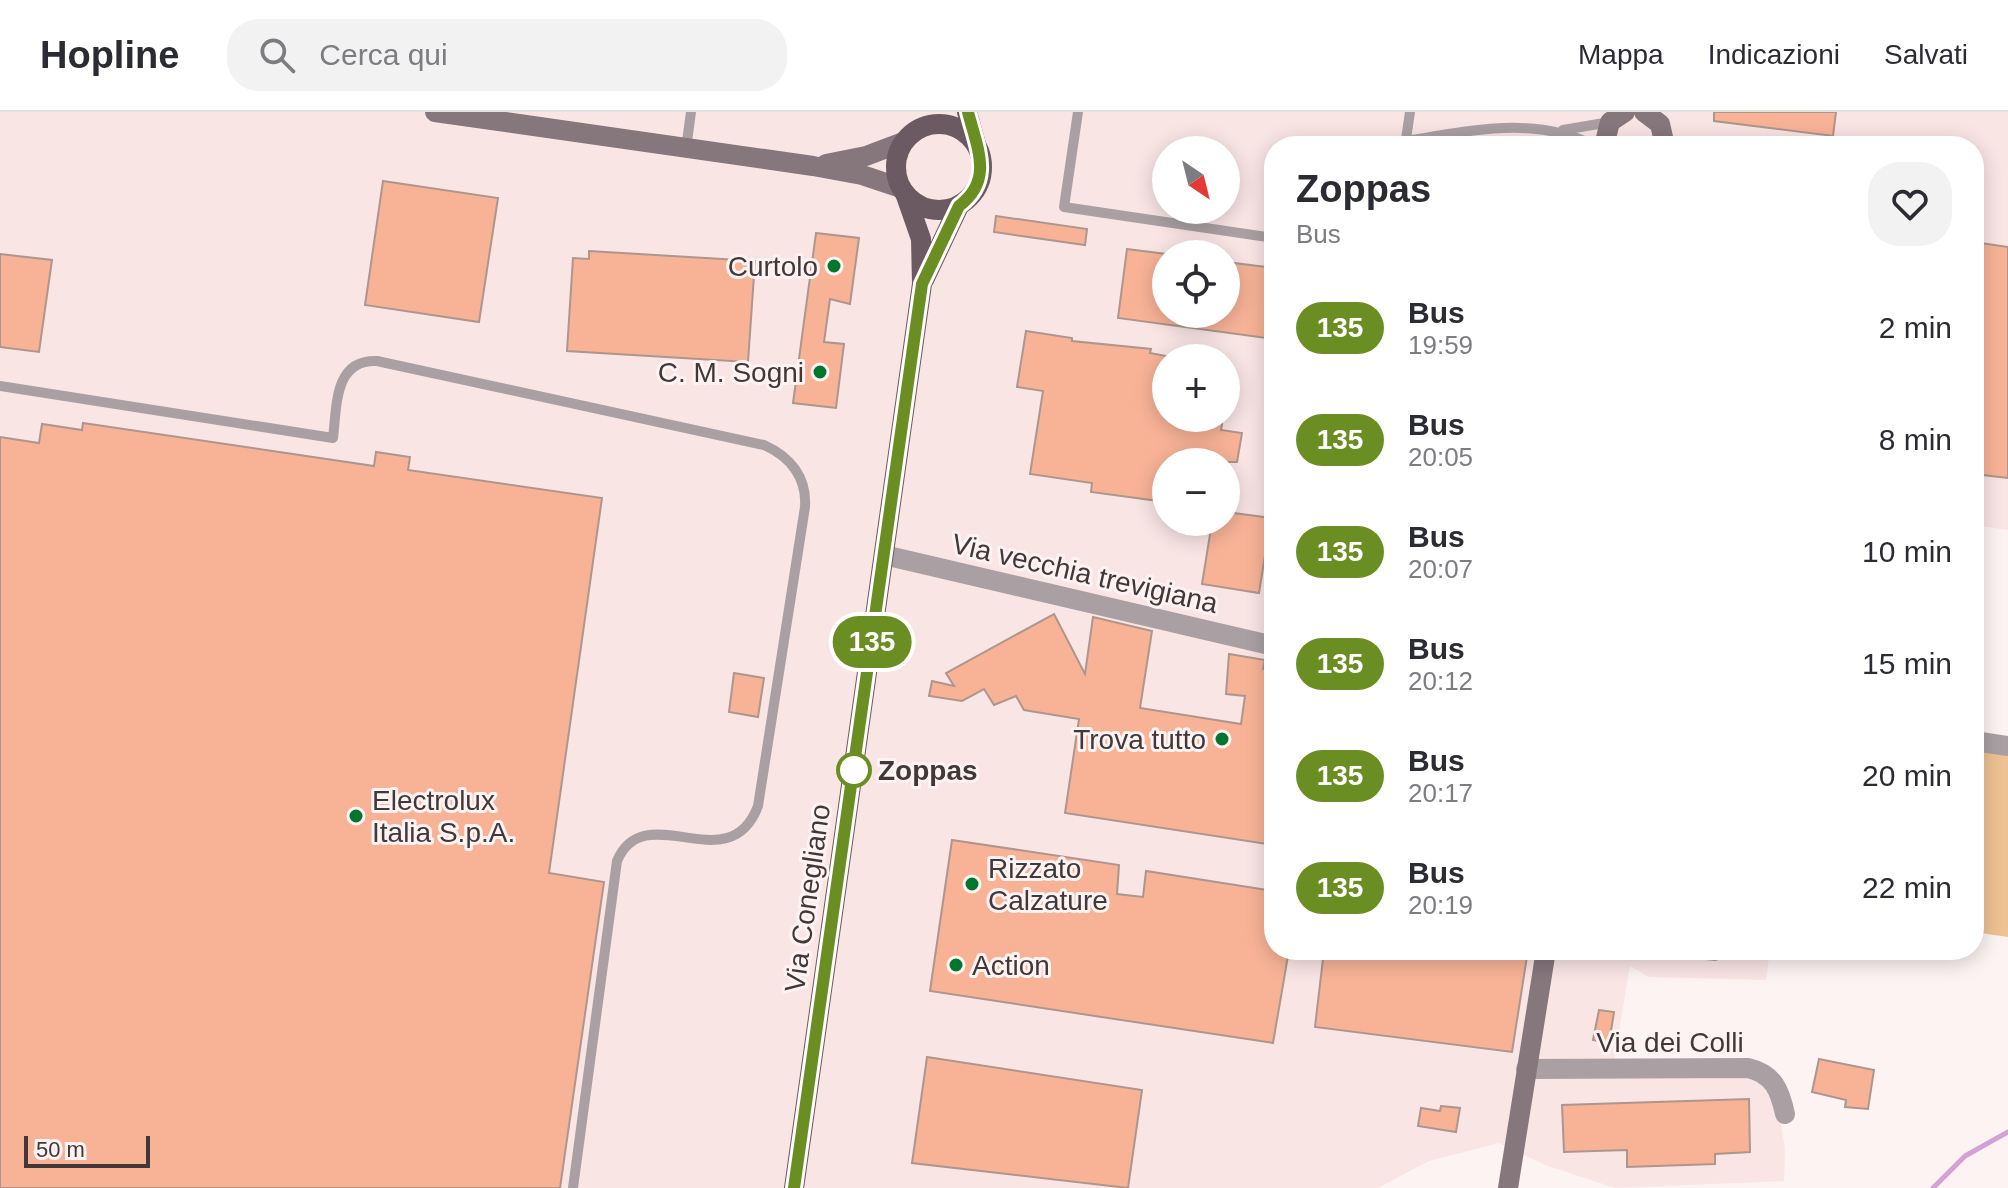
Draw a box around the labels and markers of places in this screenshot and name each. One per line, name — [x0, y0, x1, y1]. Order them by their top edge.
place label: Curtolo — [728, 251, 818, 282]
marker: Curtolo — [825, 257, 843, 275]
place label: C. M. Sogni — [658, 357, 804, 388]
marker: C. M. Sogni — [811, 363, 829, 381]
place label: Trova tutto — [1073, 724, 1206, 755]
marker: Trova tutto — [1213, 730, 1231, 748]
marker: Zoppas — [837, 753, 871, 787]
place label: Zoppas — [878, 755, 978, 786]
place label: Electrolux Italia S.p.A. — [372, 785, 515, 848]
marker: Electrolux Italia S.p.A. — [347, 807, 365, 825]
place label: Rizzato Calzature — [988, 853, 1108, 916]
marker: Rizzato Calzature — [963, 875, 981, 893]
place label: Action — [972, 950, 1050, 981]
marker: Action — [947, 956, 965, 974]

